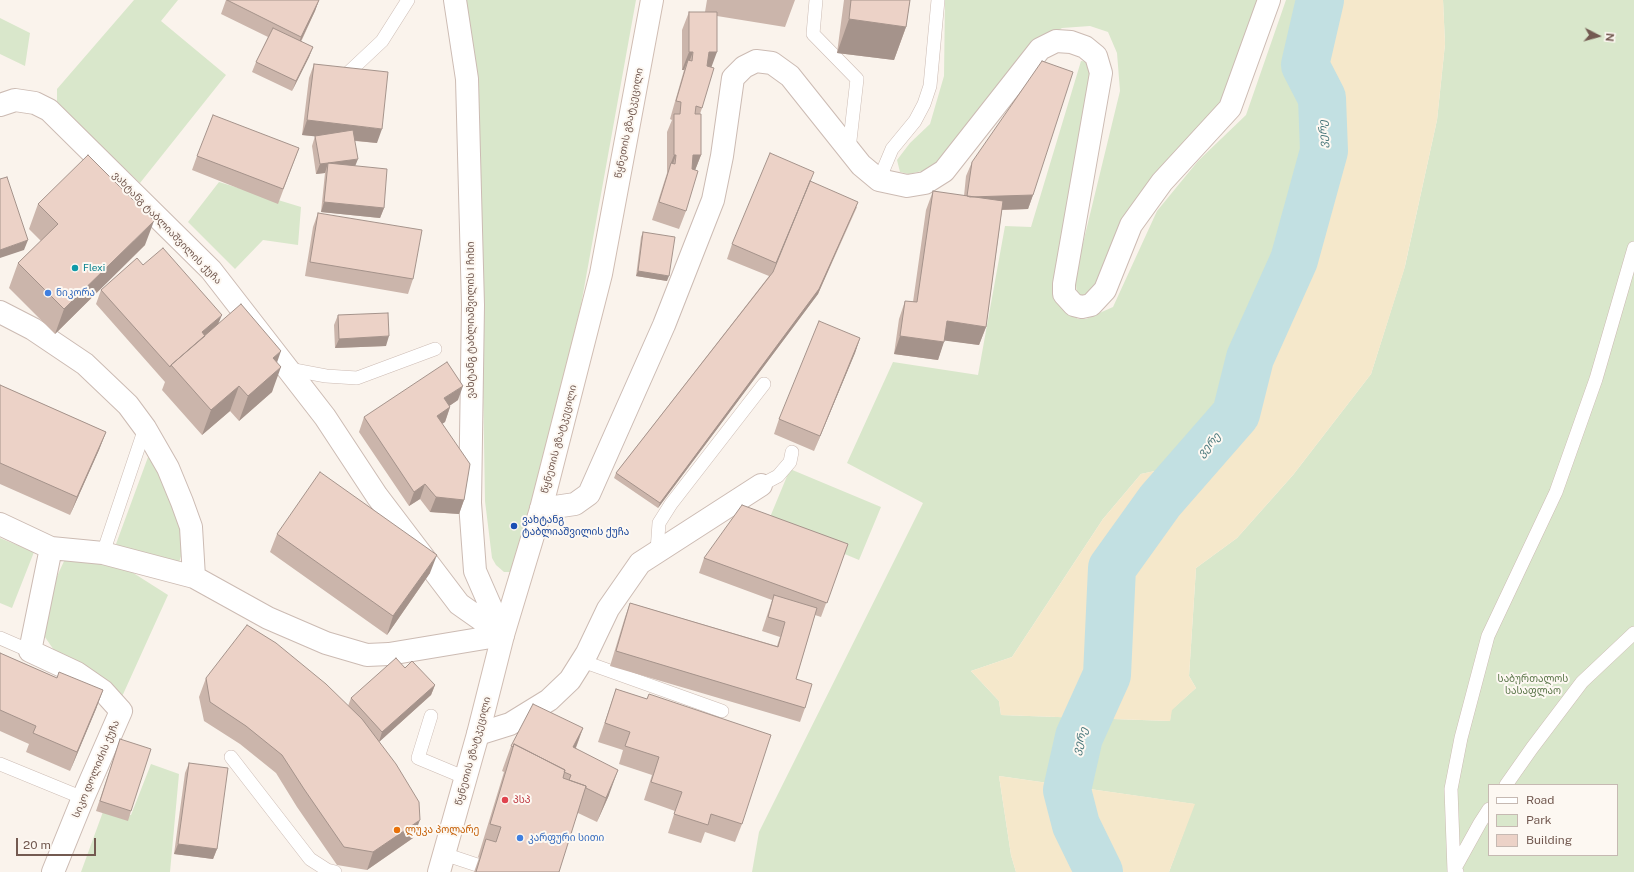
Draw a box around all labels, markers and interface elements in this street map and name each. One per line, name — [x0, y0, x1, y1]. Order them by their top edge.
north arrow — [1578, 16, 1618, 56]
text: N — [1604, 32, 1616, 42]
street label: წყნეთის გზატკეცილი — [612, 67, 646, 179]
water label: ვერე — [1316, 120, 1330, 148]
street label: ვახტანგ ტაბლიაშვილის ქუჩა — [110, 169, 224, 287]
street label: ვახტანგ ტაბლიაშვილის I ჩიხი — [465, 241, 477, 399]
place label: Flexi — [83, 262, 105, 274]
marker: Flexi — [70, 263, 80, 273]
place label: ნიკორა — [56, 287, 95, 299]
marker: ნიკორა — [43, 288, 53, 298]
street label: წყნეთის გზატკეცილი — [539, 383, 579, 495]
water label: ვერე — [1195, 430, 1223, 460]
place label: ვახტანგ ტაბლიაშვილის ქუჩა — [522, 514, 629, 538]
marker: ვახტანგ ტაბლიაშვილის ქუჩა — [509, 521, 519, 531]
park label: საბურთალოს სასაფლაო — [1498, 673, 1568, 696]
street label: წყნეთის გზატკეცილი — [453, 695, 493, 807]
street label: სიკო დოლიძის ქუჩა — [70, 718, 122, 820]
water label: ვერე — [1069, 726, 1091, 756]
legend — [1488, 784, 1618, 856]
text: Road — [1526, 793, 1554, 807]
place label: პსპ — [513, 794, 531, 806]
marker: პსპ — [500, 795, 510, 805]
text: Park — [1526, 813, 1552, 827]
place label: ლუკა პოლარე — [405, 824, 479, 836]
marker: ლუკა პოლარე — [392, 825, 402, 835]
scale bar — [18, 830, 98, 856]
place label: კარფური სითი — [528, 832, 604, 844]
marker: კარფური სითი — [515, 833, 525, 843]
text: Building — [1526, 833, 1572, 847]
text: 20 m — [23, 838, 51, 852]

